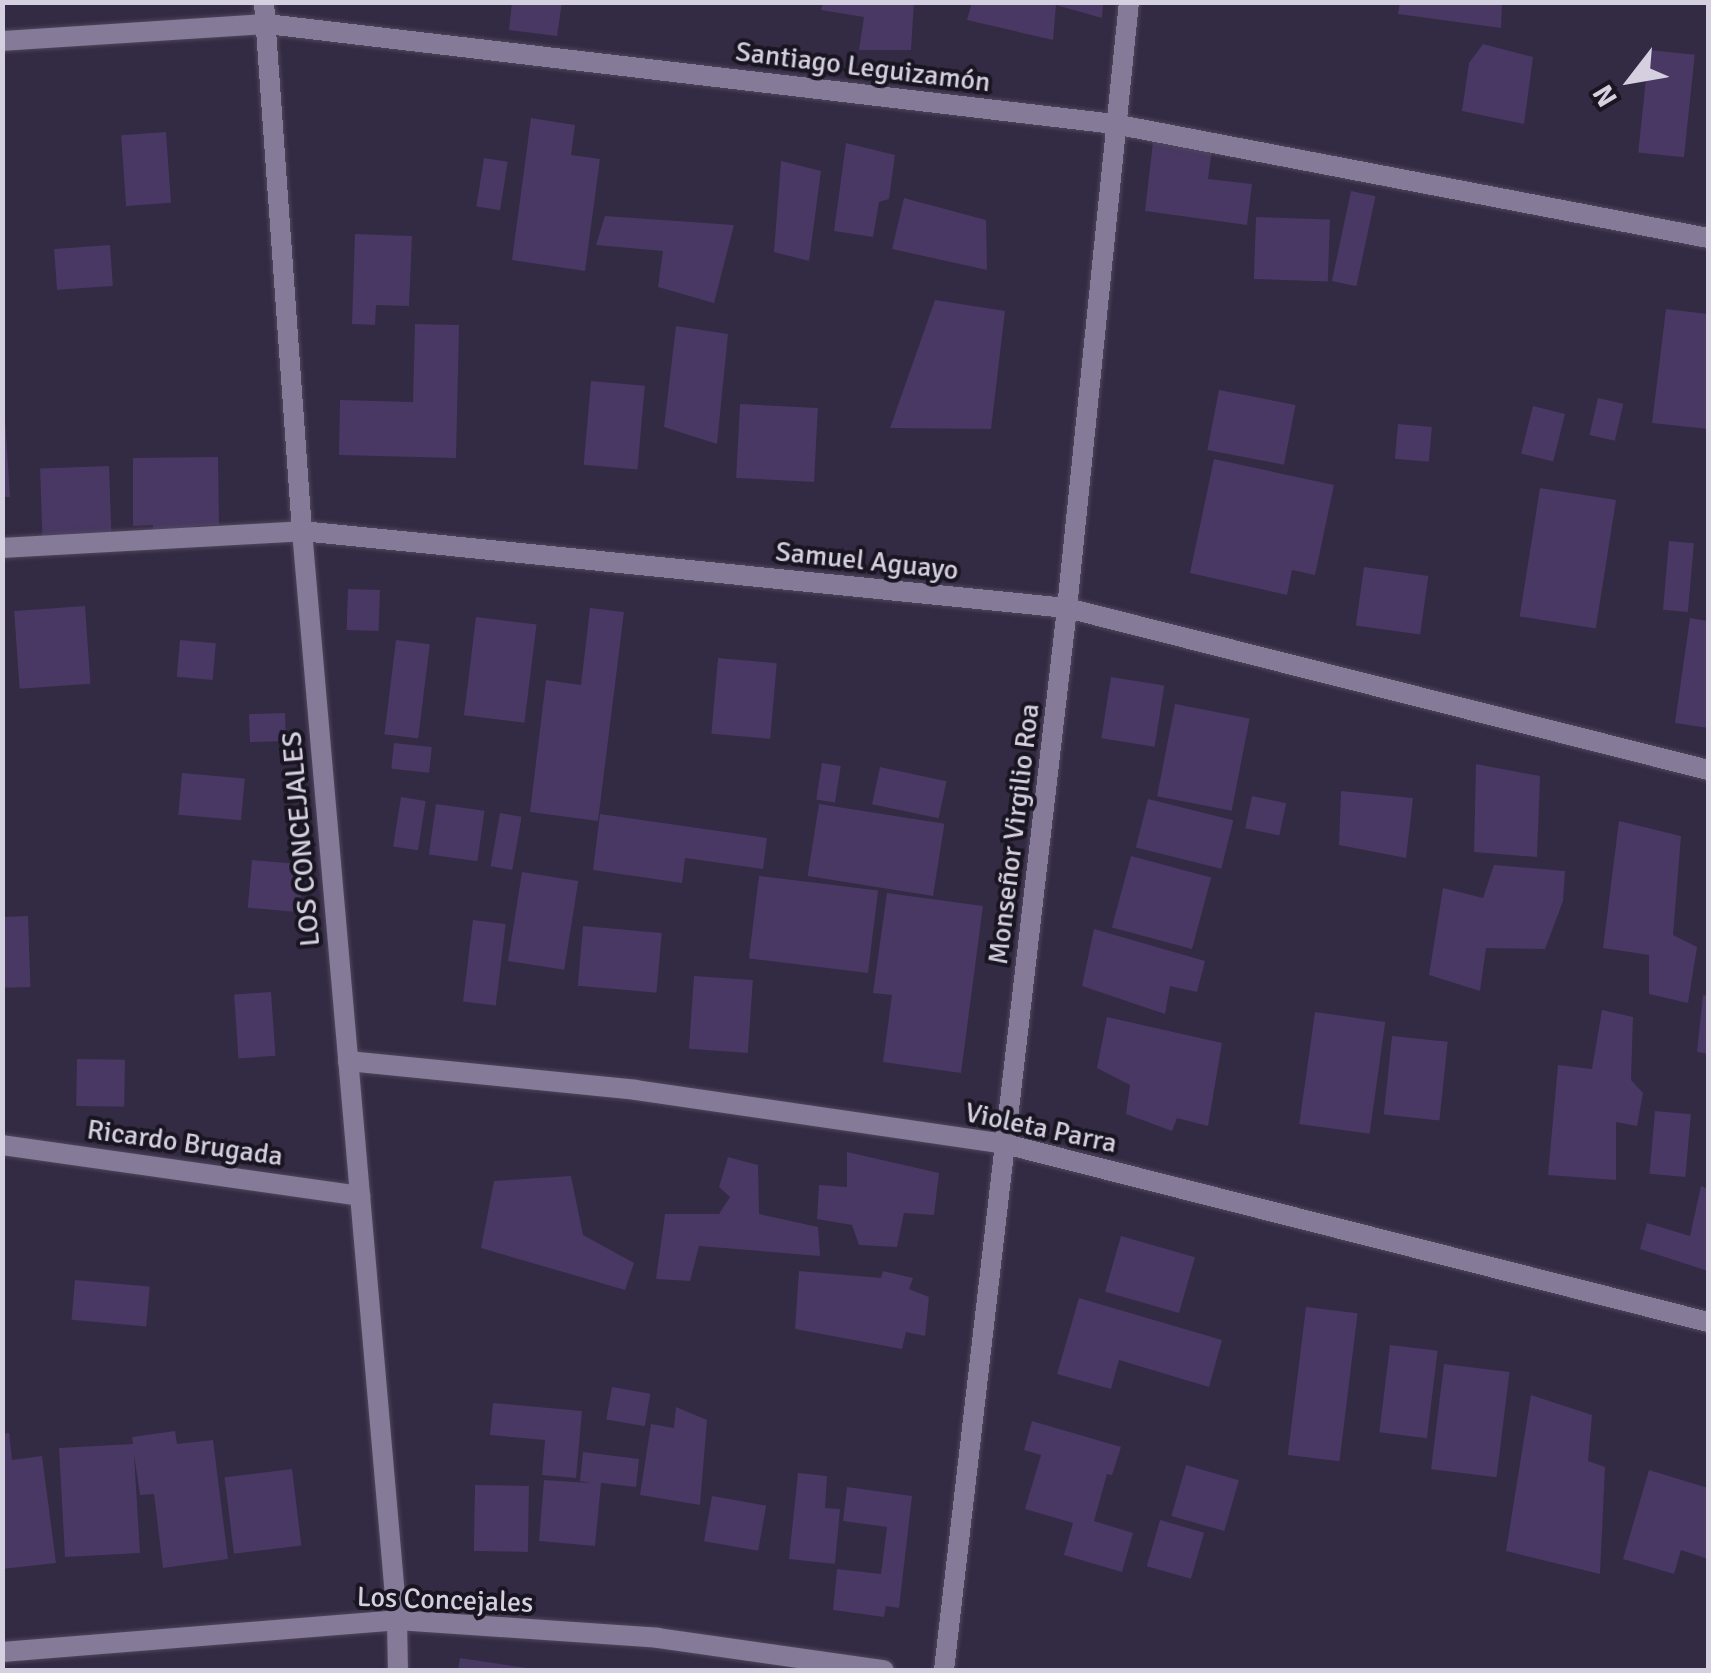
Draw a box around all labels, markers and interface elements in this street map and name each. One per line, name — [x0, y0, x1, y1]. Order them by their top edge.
north arrow — [1581, 30, 1681, 130]
street label: Santiago Leguizamón — [734, 35, 992, 99]
text: N — [1586, 78, 1625, 113]
street label: Samuel Aguayo — [774, 535, 960, 587]
street label: Monseñor Virgilio Roa — [981, 702, 1047, 966]
street label: LOS CONCEJALES — [275, 730, 327, 948]
street label: Violeta Parra — [962, 1096, 1120, 1160]
street label: Ricardo Brugada — [85, 1113, 285, 1173]
street label: Los Concejales — [356, 1580, 534, 1620]

